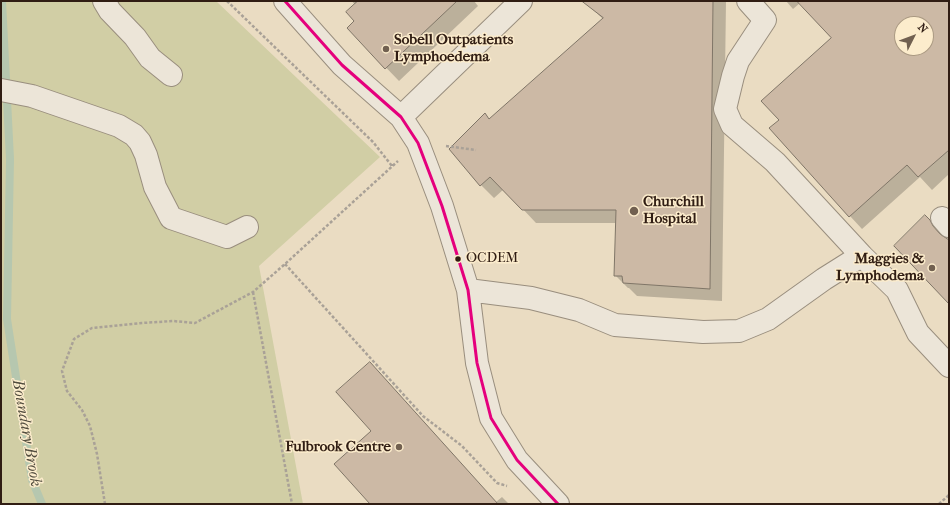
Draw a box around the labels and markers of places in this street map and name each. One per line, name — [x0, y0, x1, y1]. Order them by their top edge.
place label: Sobell Outpatients Lymphoedema — [394, 31, 513, 66]
marker: Sobell Outpatients Lymphoedema — [381, 44, 391, 54]
place label: Churchill Hospital — [643, 193, 704, 228]
marker: Churchill Hospital — [628, 205, 640, 217]
place label: Maggies & Lymphodema — [836, 250, 924, 285]
place label: OCDEM — [466, 251, 518, 267]
marker: OCDEM — [453, 254, 463, 264]
marker: Maggies & Lymphodema — [927, 263, 937, 273]
place label: Fulbrook Centre — [285, 438, 391, 456]
marker: Fulbrook Centre — [394, 442, 404, 452]

